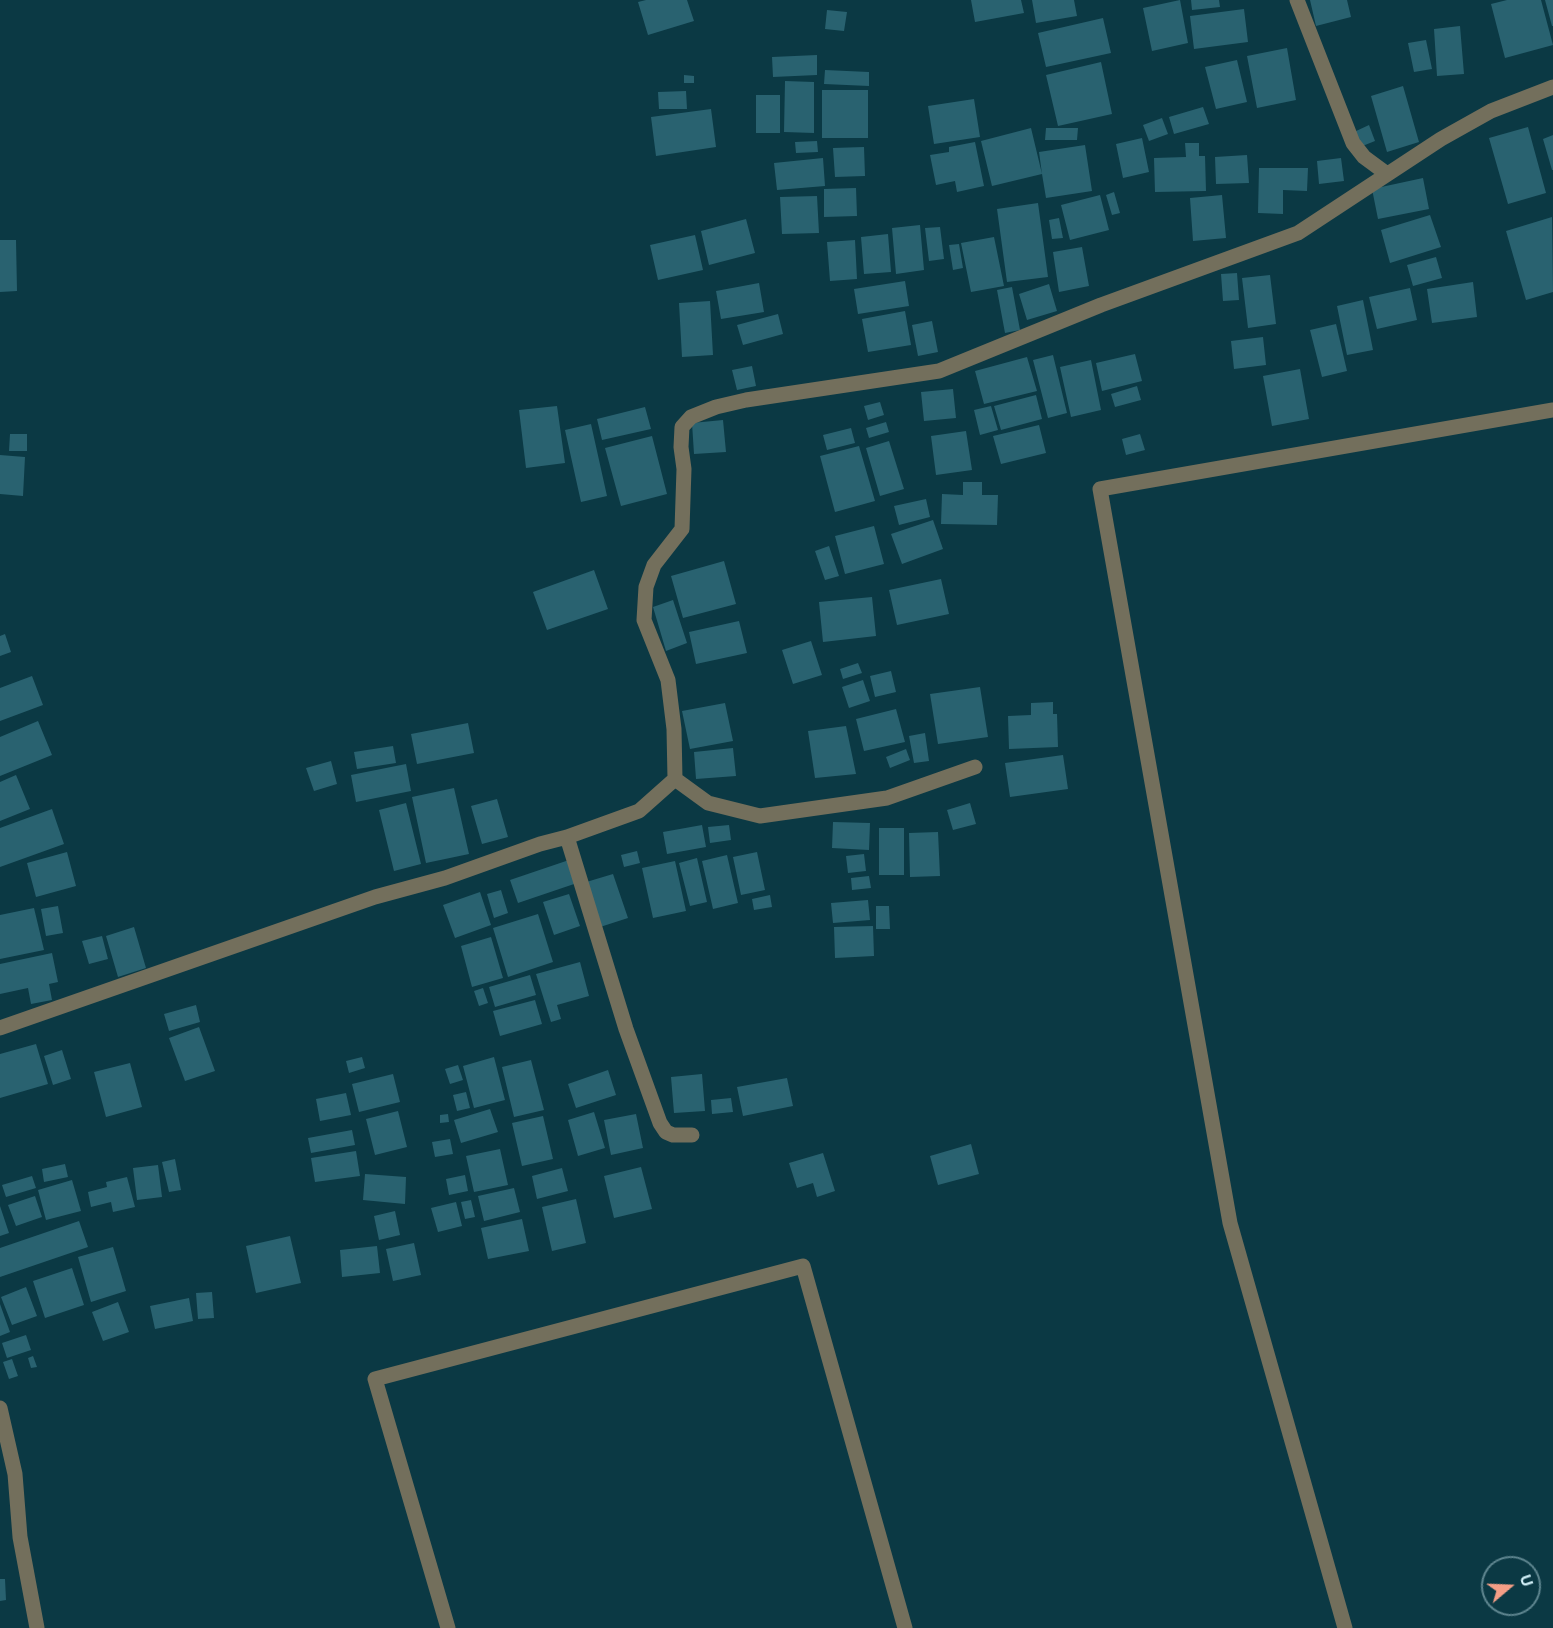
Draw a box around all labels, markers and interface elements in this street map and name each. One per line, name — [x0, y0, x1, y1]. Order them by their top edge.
north arrow — [1481, 1556, 1541, 1616]
text: U — [1516, 1572, 1537, 1589]

